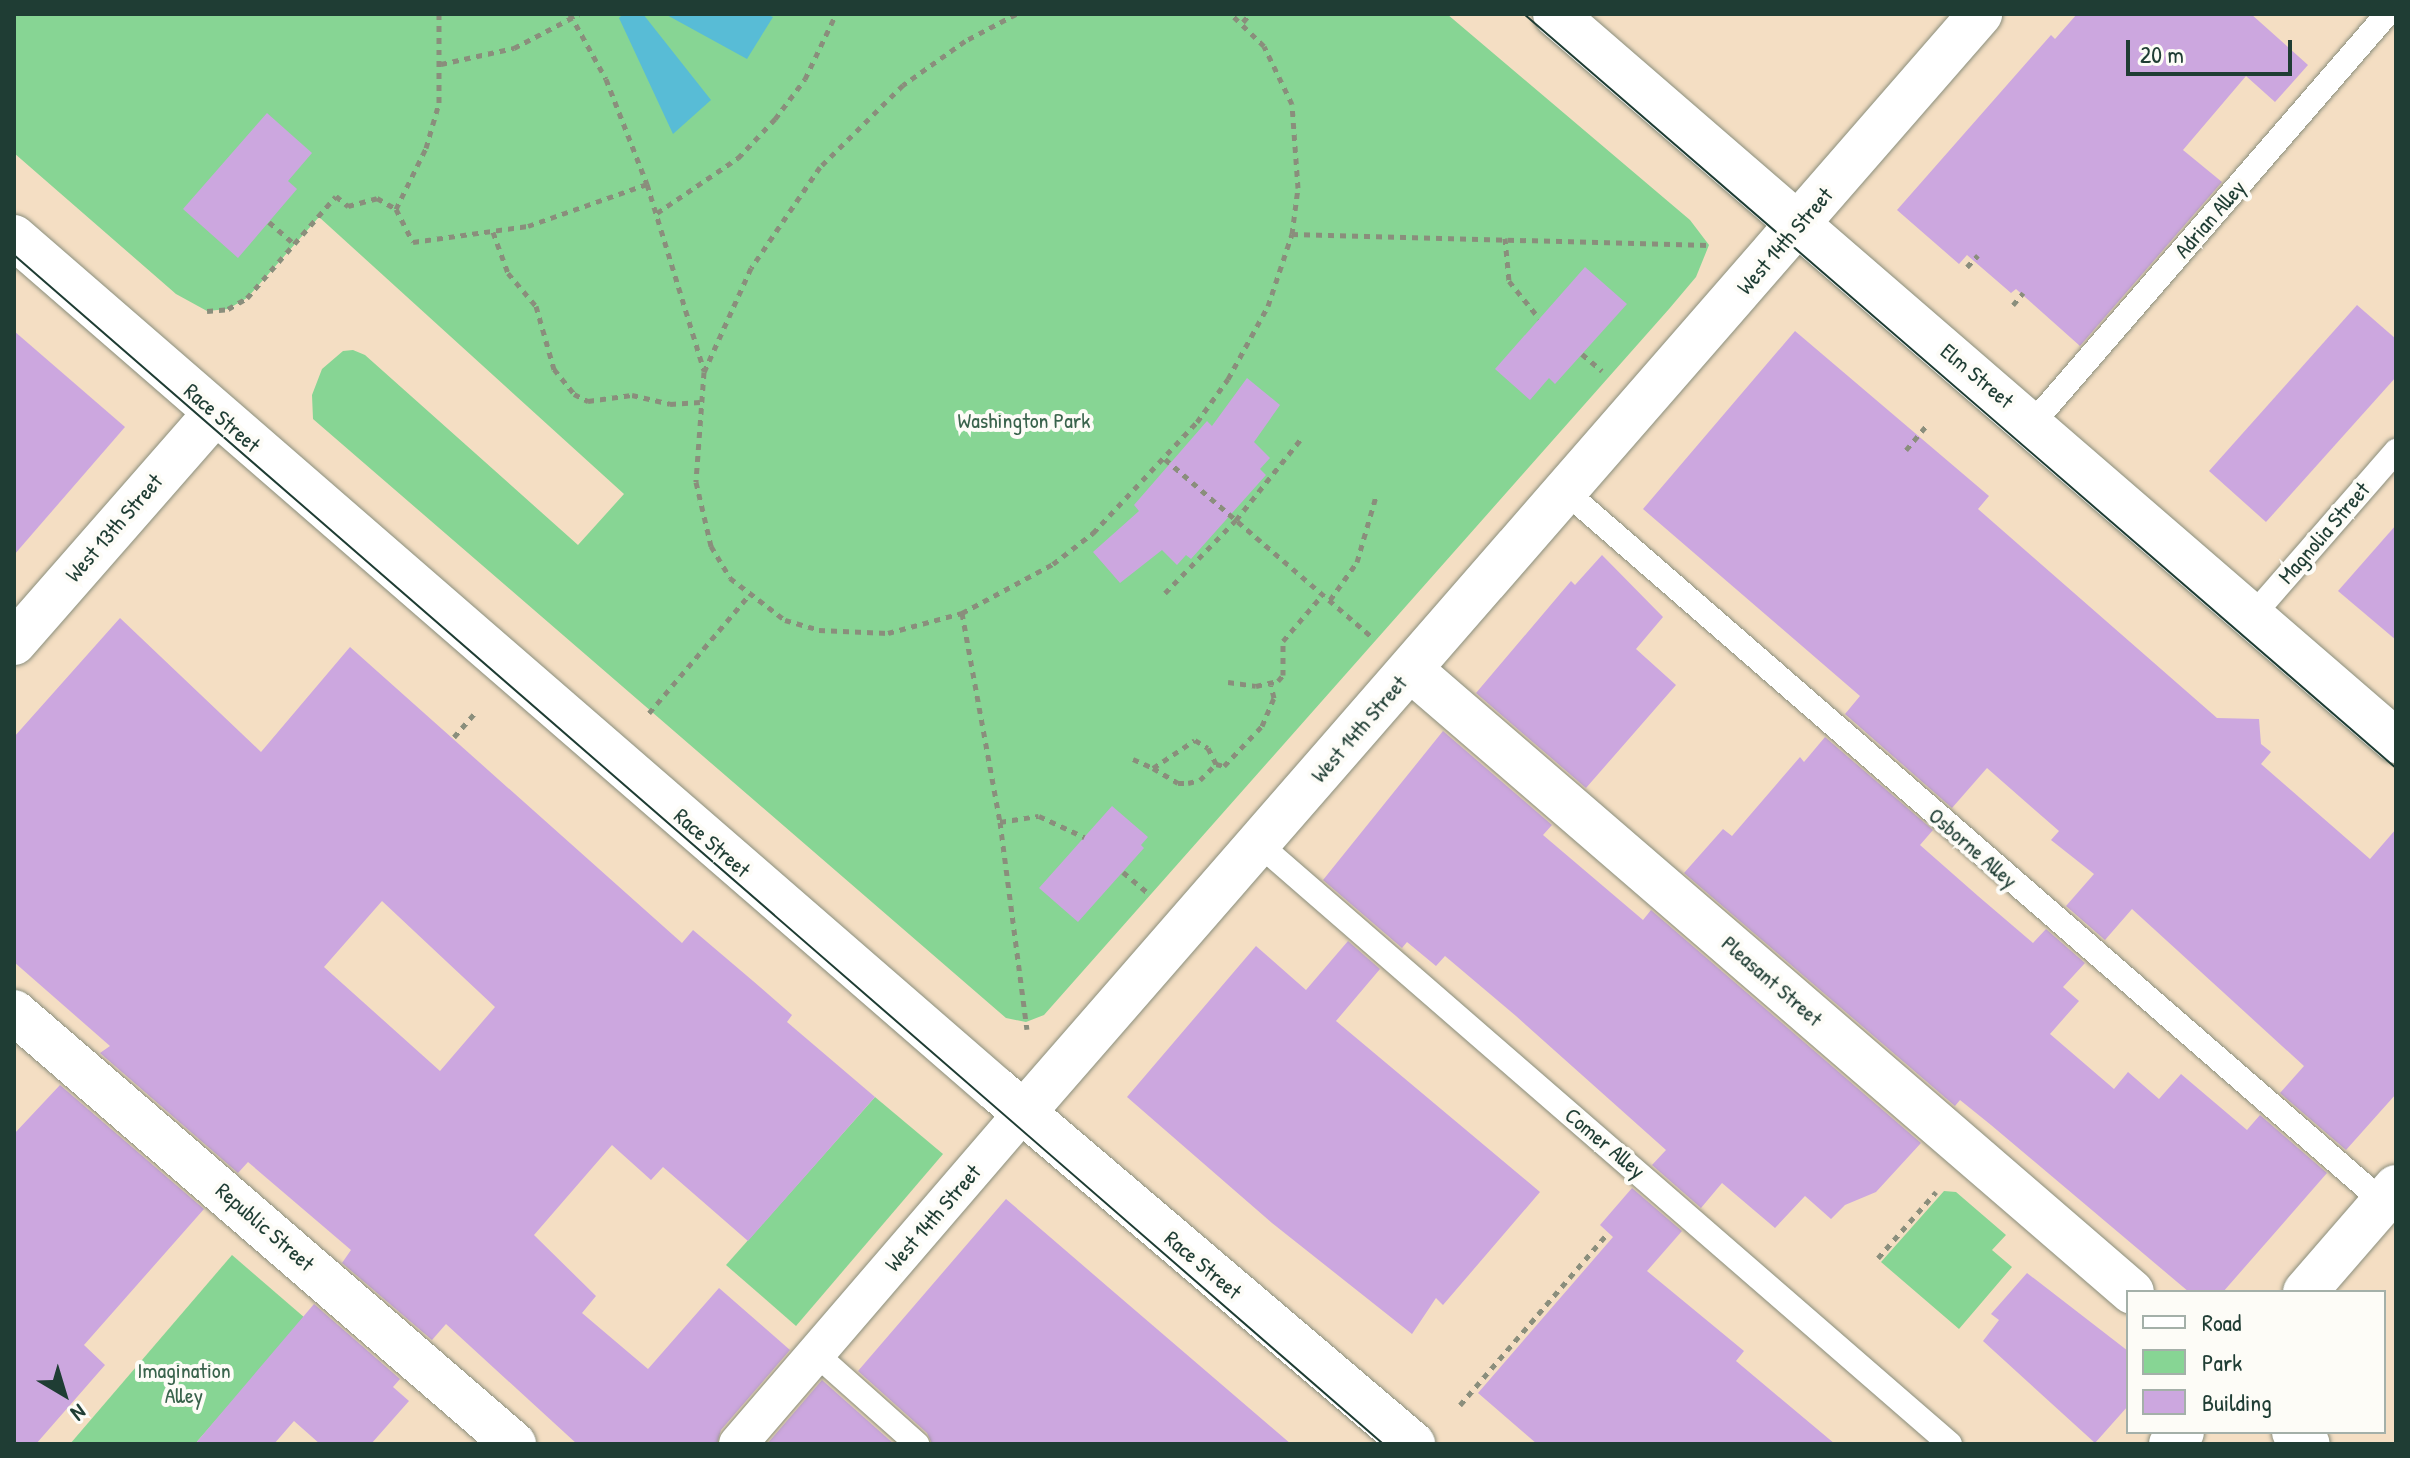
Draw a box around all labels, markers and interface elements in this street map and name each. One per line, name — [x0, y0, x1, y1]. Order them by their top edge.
scale bar — [2130, 24, 2296, 74]
text: 20 m — [2140, 38, 2184, 70]
street label: Adrian Alley — [2169, 175, 2251, 263]
street label: West 14th Street — [1731, 182, 1839, 300]
street label: Elm Street — [1935, 338, 2019, 414]
street label: Race Street — [179, 378, 265, 458]
park label: Washington Park — [958, 408, 1090, 434]
street label: West 13th Street — [60, 469, 168, 587]
street label: Magnolia Street — [2273, 477, 2375, 589]
street label: West 14th Street — [1305, 670, 1413, 788]
street label: Osborne Alley — [1923, 802, 2023, 894]
street label: Race Street — [669, 803, 755, 883]
street label: Pleasant Street — [1716, 930, 1828, 1032]
street label: Comer Alley — [1560, 1102, 1650, 1184]
street label: West 14th Street — [879, 1159, 987, 1277]
street label: Republic Street — [210, 1177, 320, 1277]
street label: Race Street — [1159, 1225, 1247, 1305]
legend — [2126, 1290, 2386, 1434]
text: Road — [2202, 1306, 2241, 1338]
text: Park — [2202, 1346, 2242, 1378]
north arrow — [24, 1354, 104, 1434]
park label: Imagination Alley — [137, 1357, 231, 1408]
text: Building — [2202, 1386, 2272, 1418]
text: N — [65, 1397, 93, 1428]

